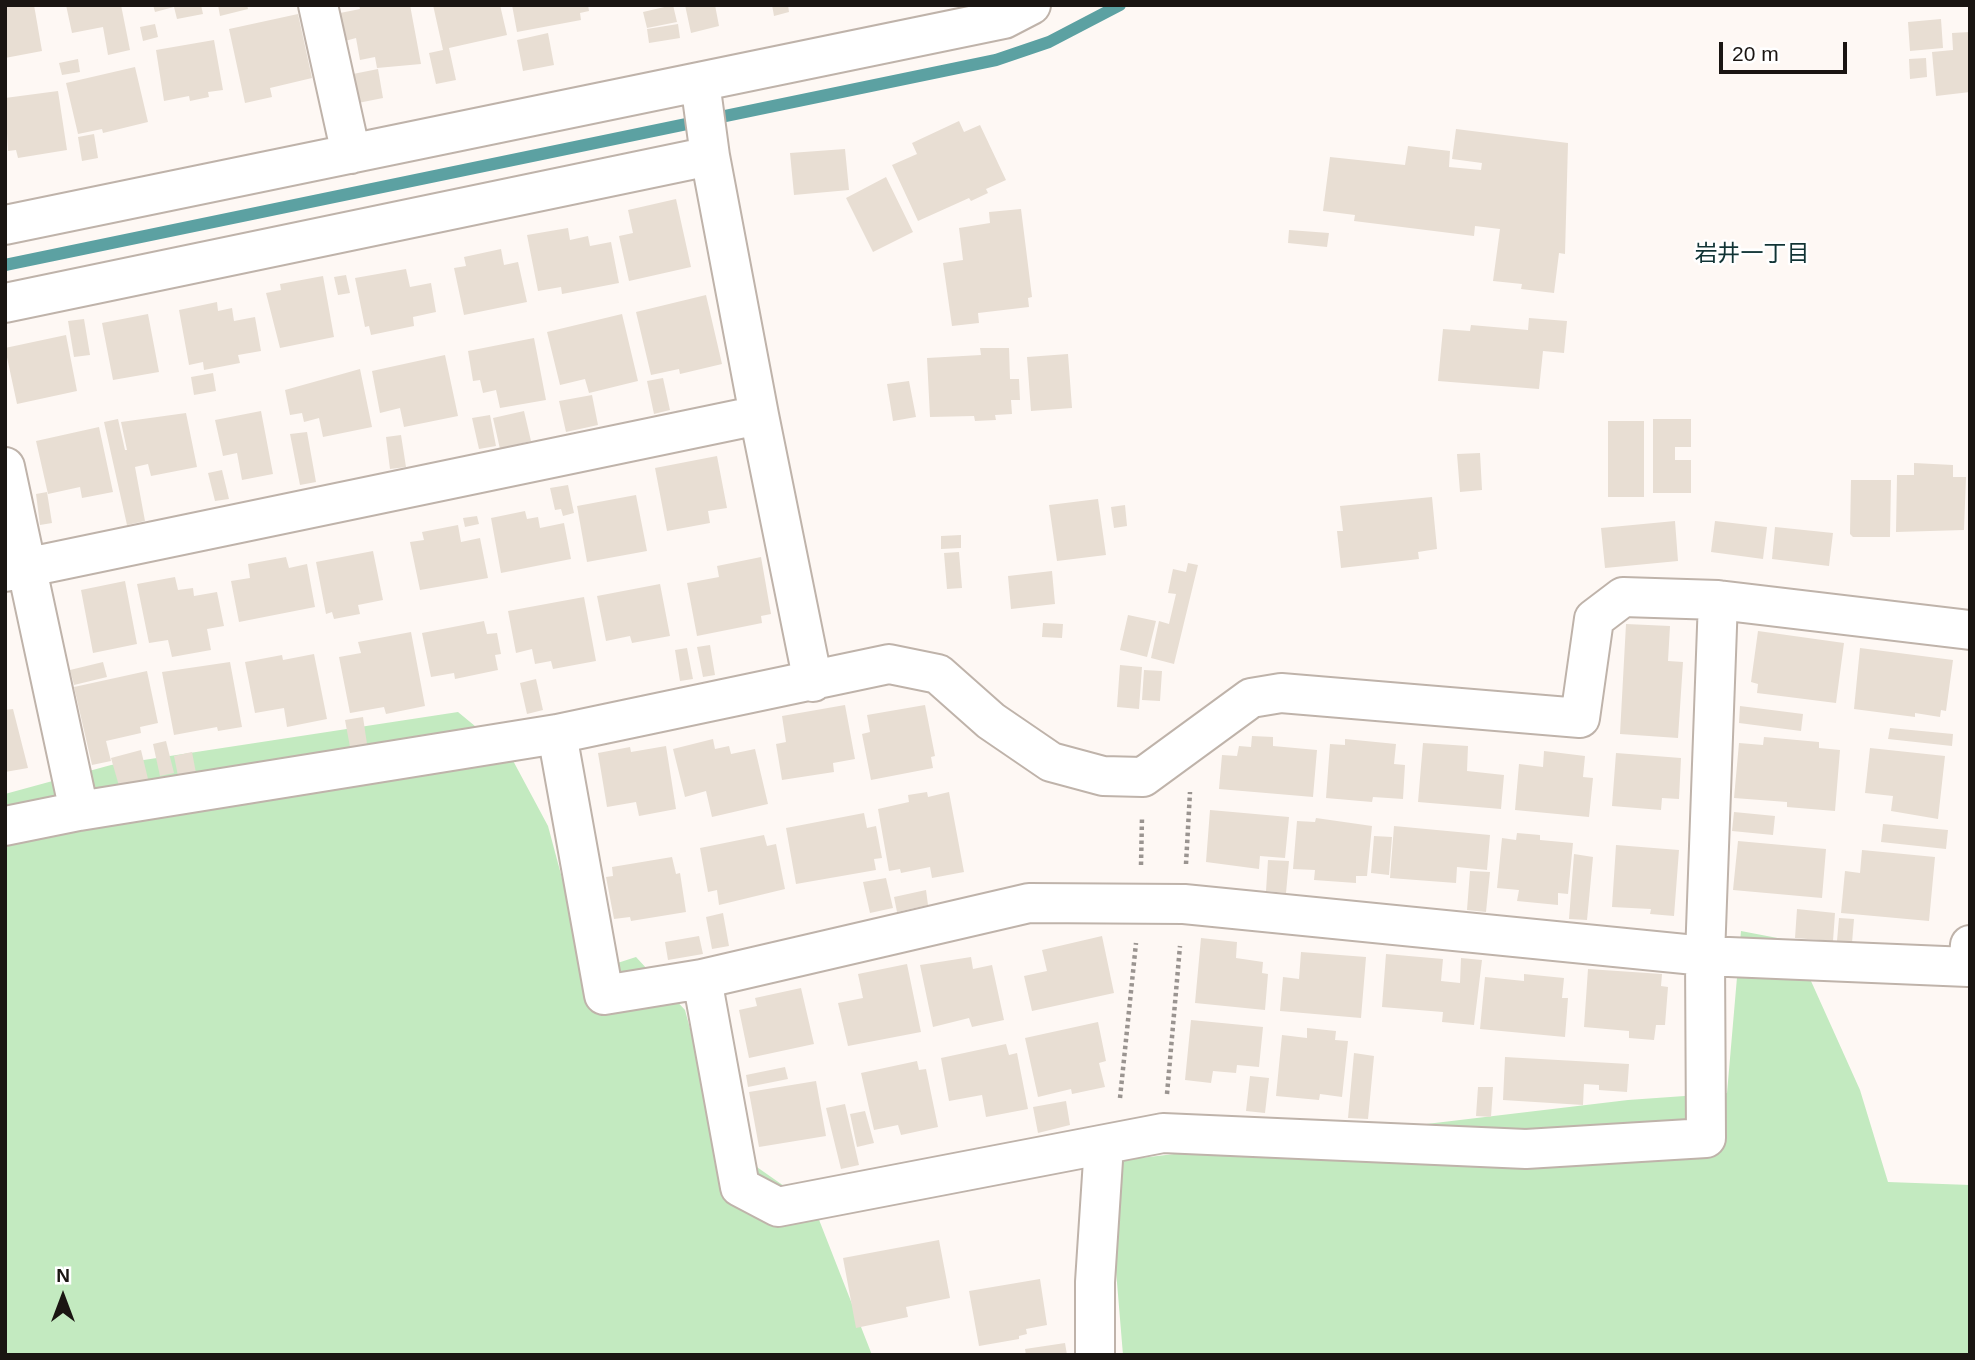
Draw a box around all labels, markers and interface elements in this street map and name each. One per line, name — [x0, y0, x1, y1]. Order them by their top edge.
scale bar — [1723, 28, 1851, 72]
text: 20 m — [1732, 42, 1779, 65]
district label: 岩井一丁目 — [1695, 241, 1809, 269]
north arrow — [28, 1262, 98, 1332]
text: N — [56, 1265, 70, 1286]

